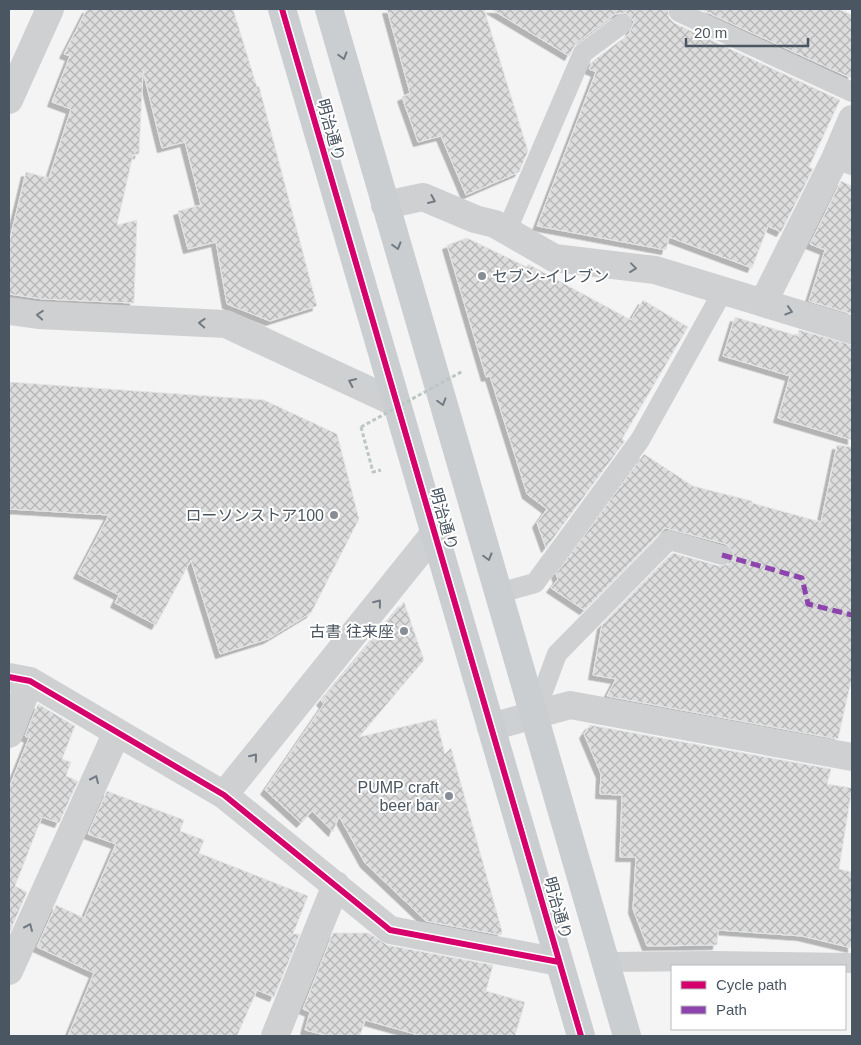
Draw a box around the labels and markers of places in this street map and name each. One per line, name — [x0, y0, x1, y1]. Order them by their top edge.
place label: セブン-イレブン — [492, 268, 609, 285]
marker: セブン-イレブン — [476, 270, 488, 282]
place label: ローソンストア100 — [186, 507, 324, 524]
marker: ローソンストア100 — [328, 509, 340, 521]
place label: 古書 往来座 — [310, 623, 394, 640]
marker: 古書 往来座 — [398, 625, 410, 637]
place label: PUMP craft beer bar — [358, 779, 440, 814]
marker: PUMP craft beer bar — [443, 790, 455, 802]

